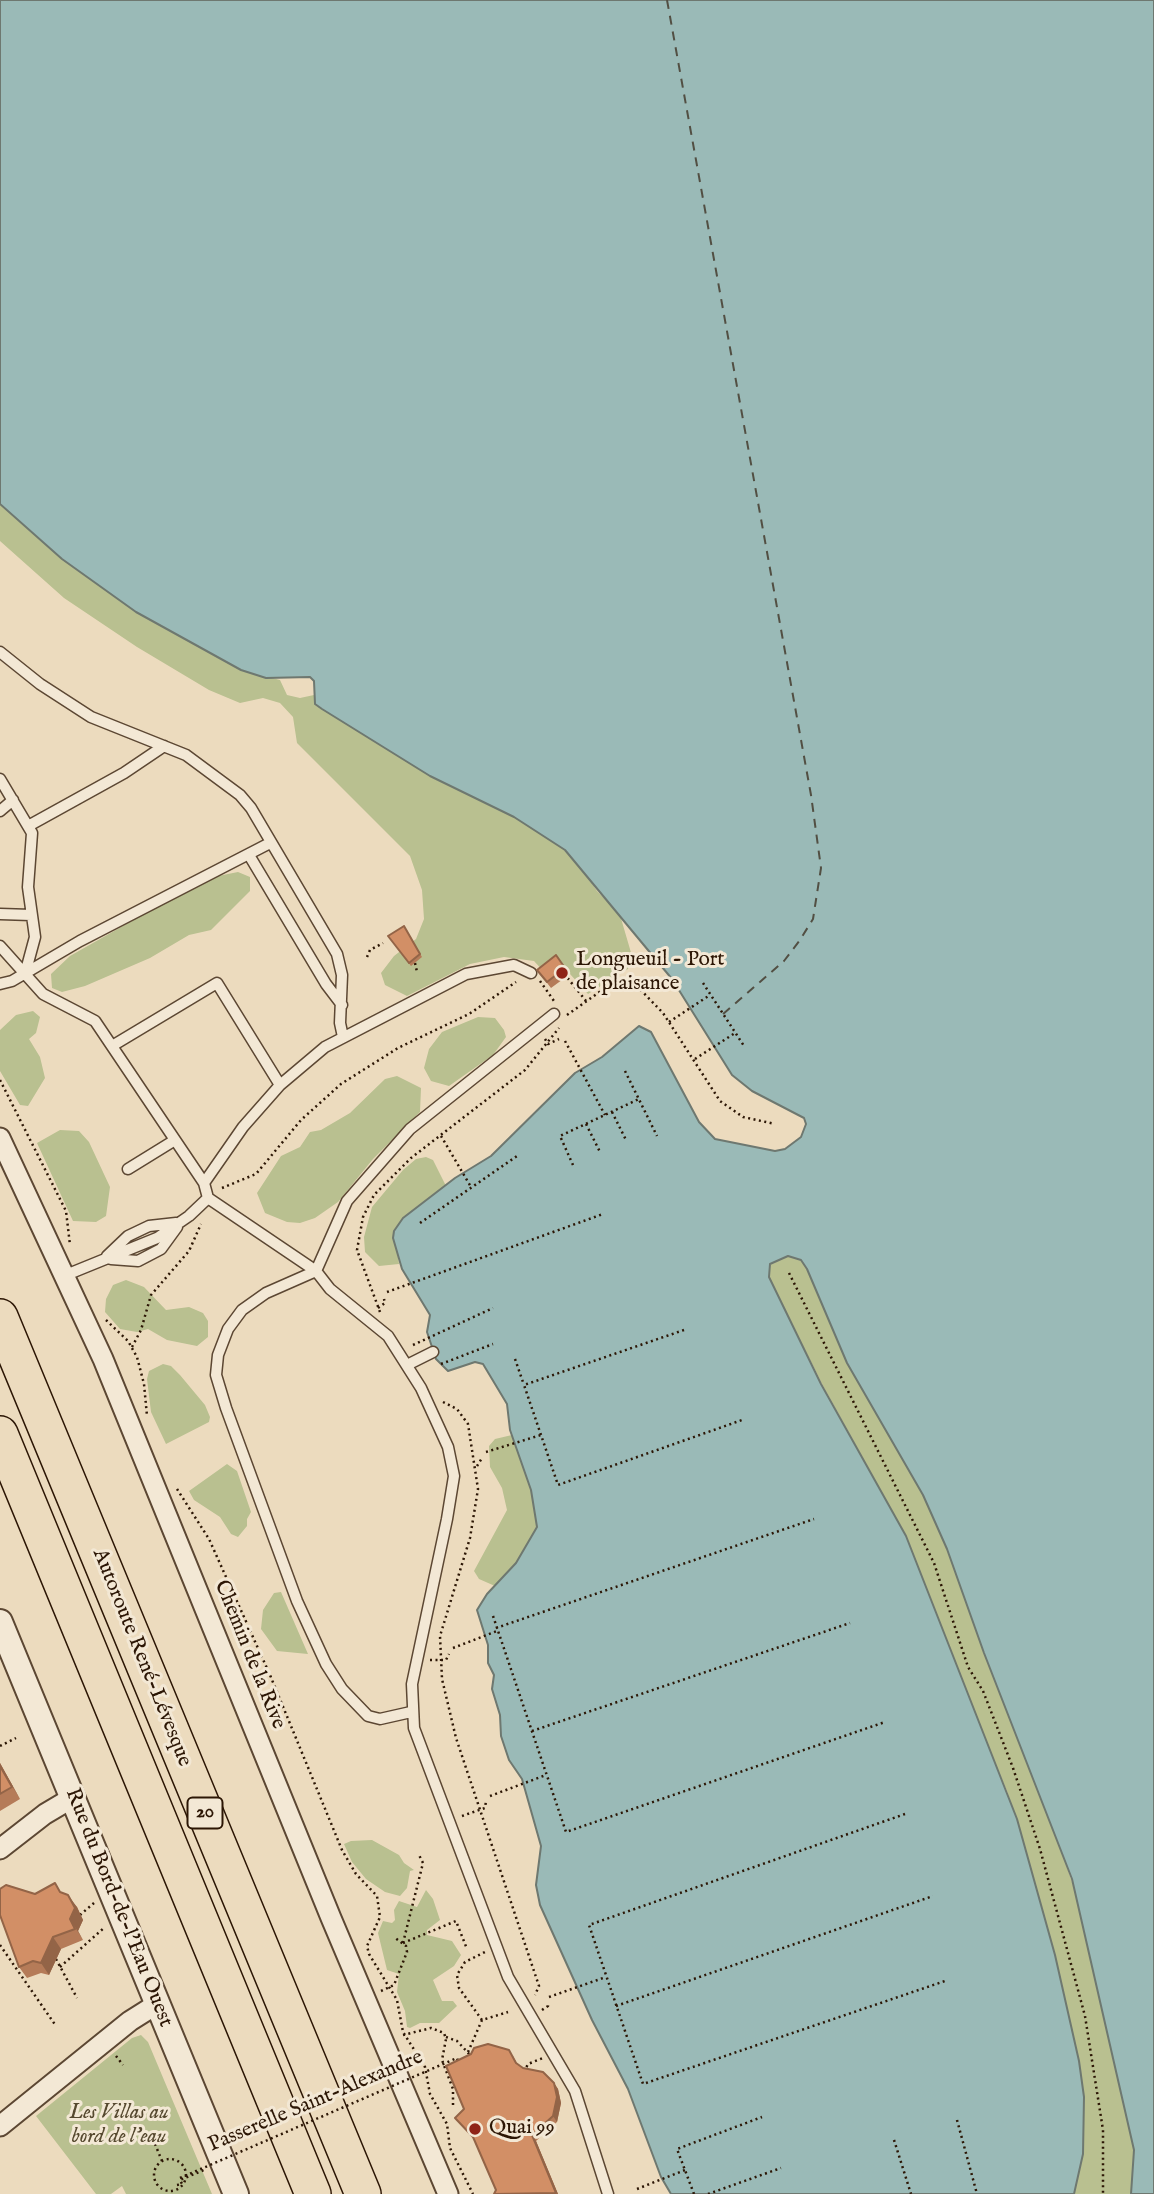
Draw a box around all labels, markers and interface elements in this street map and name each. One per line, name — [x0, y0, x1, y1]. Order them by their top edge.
place label: Longueuil - Port de plaisance — [576, 948, 725, 998]
marker: Longueuil - Port de plaisance — [554, 965, 570, 981]
street label: Autoroute René-Lévesque — [86, 1545, 196, 1771]
street label: Chemin de la Rive — [208, 1577, 290, 1733]
street label: Rue du Bord-de-l'Eau Ouest — [59, 1785, 177, 2031]
road number: 20 — [188, 1798, 222, 1828]
street label: Passerelle Saint-Alexandre — [205, 2045, 427, 2159]
park label: Les Villas au bord de l'eau — [69, 2101, 169, 2151]
place label: Quai 99 — [489, 2116, 555, 2142]
marker: Quai 99 — [467, 2121, 483, 2137]

